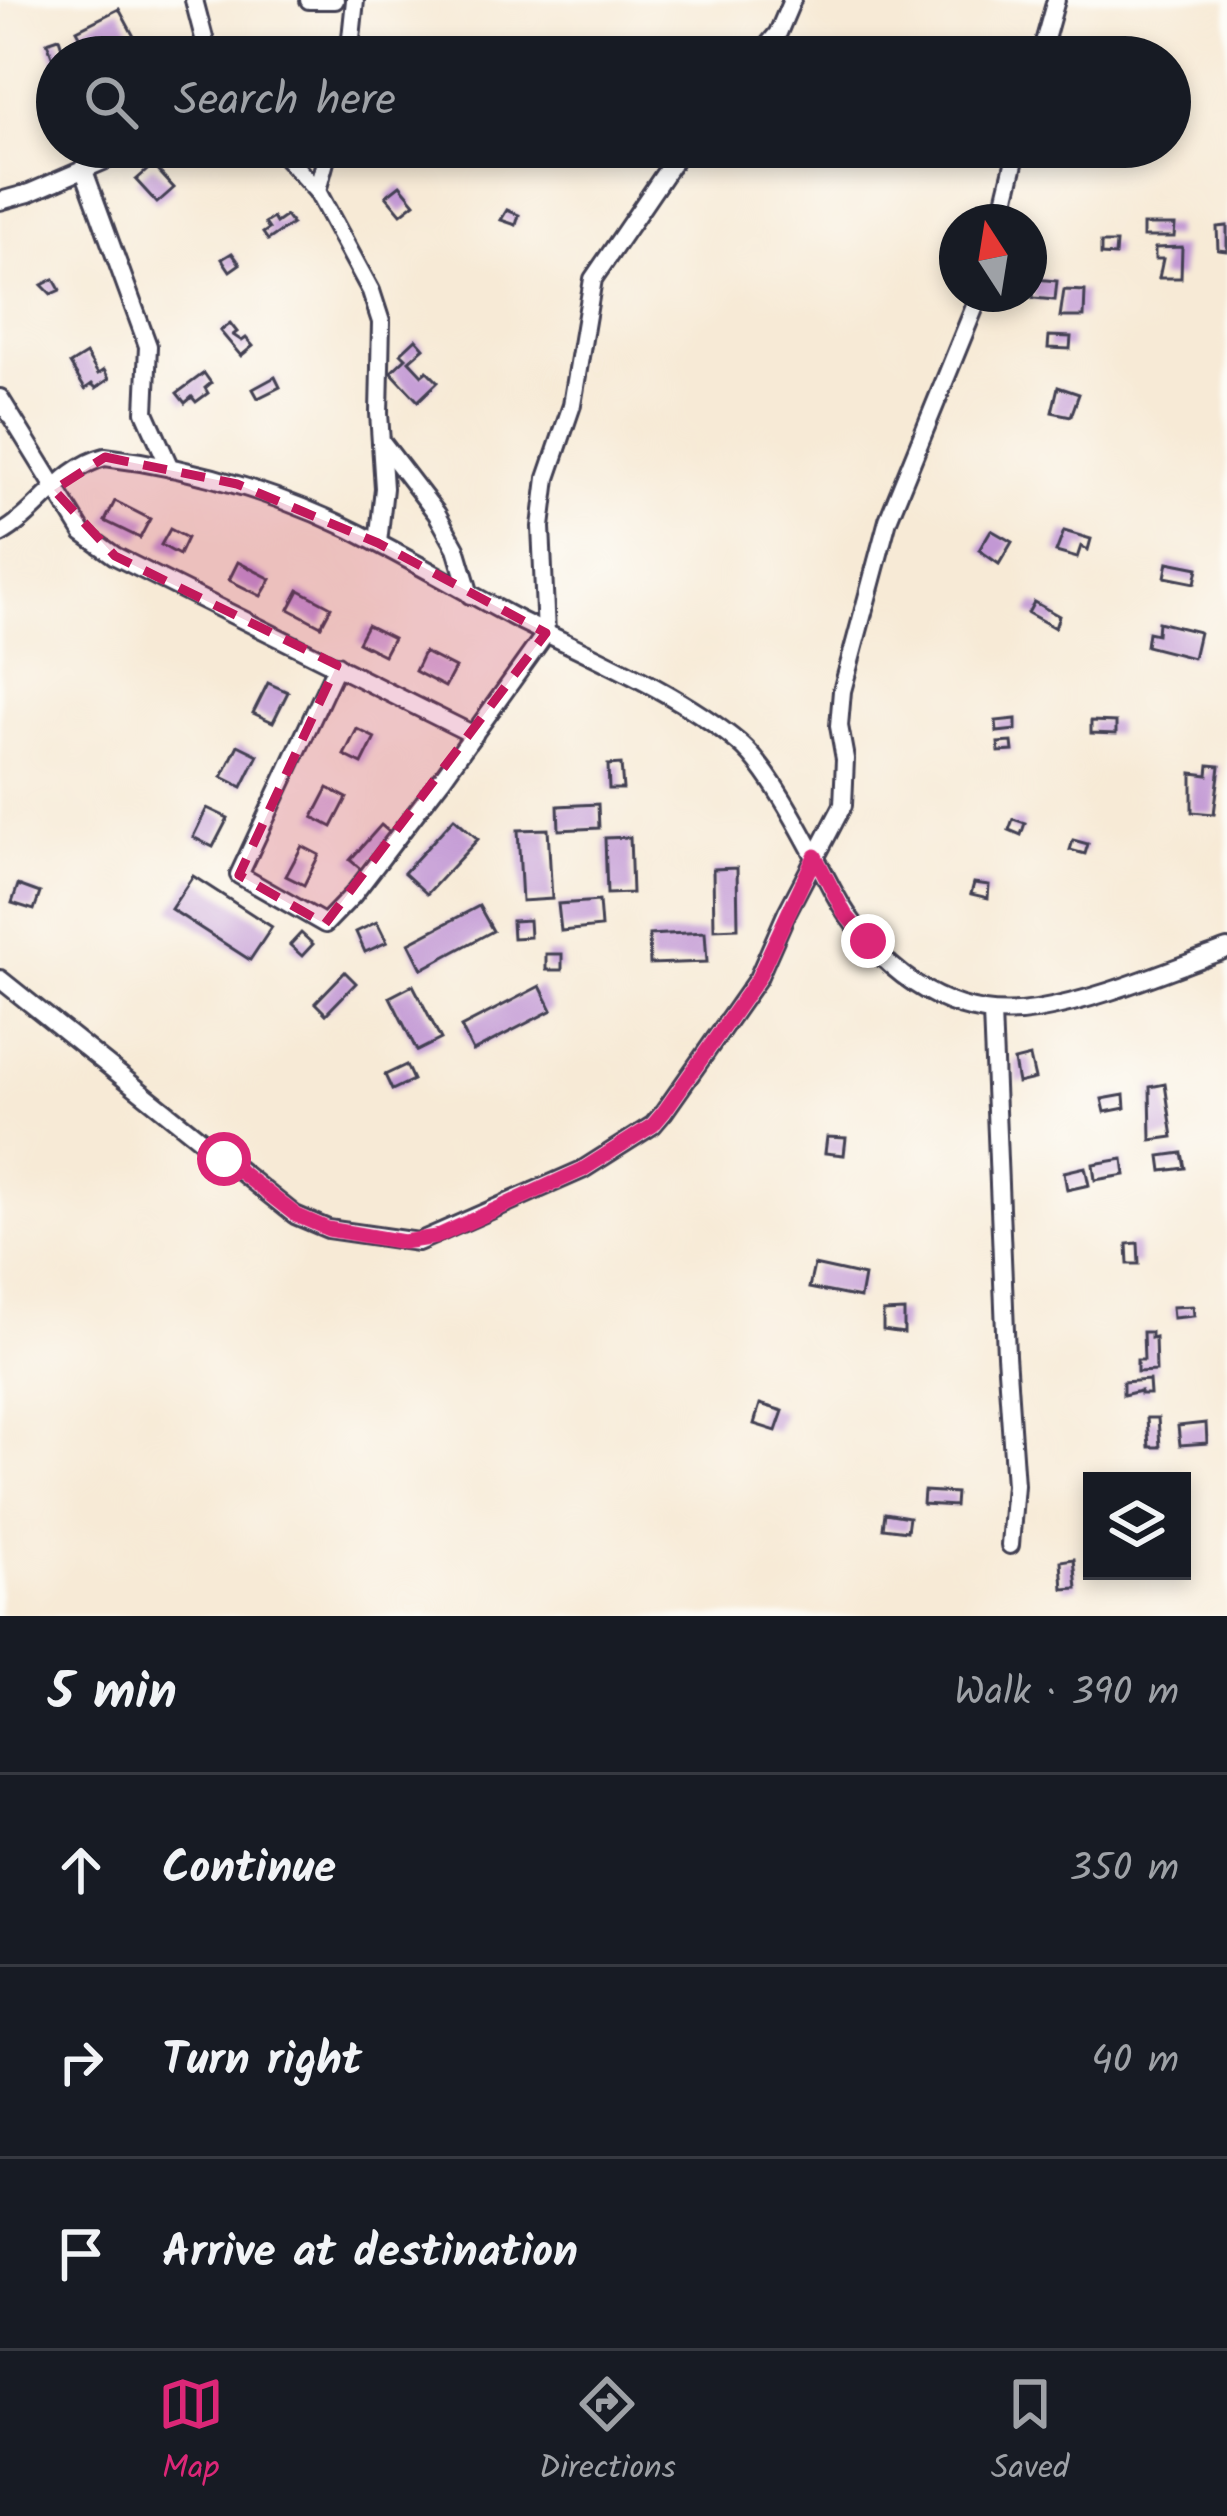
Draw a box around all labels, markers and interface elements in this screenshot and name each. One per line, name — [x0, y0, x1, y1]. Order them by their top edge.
search box — [36, 36, 1191, 168]
text: Search here — [174, 66, 396, 138]
icon: search — [78, 69, 144, 135]
north arrow — [939, 204, 1047, 312]
route end — [841, 914, 895, 968]
route start — [197, 1132, 251, 1186]
map controls — [1083, 1472, 1191, 1580]
button: layers — [1083, 1472, 1191, 1580]
text: 5 min — [48, 1654, 177, 1735]
text: Walk · 390 m — [954, 1663, 1179, 1725]
text: Continue — [162, 1834, 336, 1906]
icon: ahead — [48, 1837, 114, 1903]
text: 350 m — [1070, 1839, 1179, 1901]
text: Turn right — [162, 2026, 362, 2098]
icon: right — [48, 2029, 114, 2095]
text: 40 m — [1091, 2031, 1179, 2093]
text: Arrive at destination — [162, 2218, 578, 2290]
icon: arrive — [48, 2221, 114, 2287]
tab: Map — [158, 2371, 224, 2496]
tab: Directions — [539, 2371, 676, 2496]
tab: Saved — [991, 2371, 1069, 2496]

